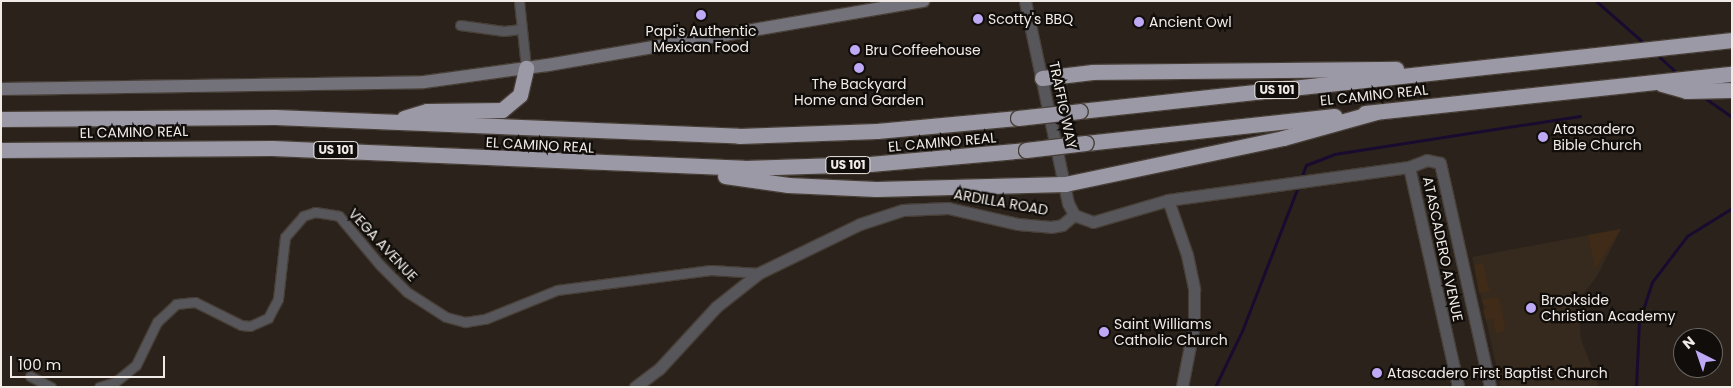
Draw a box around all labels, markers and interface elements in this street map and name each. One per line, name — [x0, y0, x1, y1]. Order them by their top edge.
marker: Papi's Authentic Mexican Food — [695, 9, 707, 21]
place label: Scotty's BBQ — [988, 11, 1073, 27]
marker: Scotty's BBQ — [972, 13, 984, 25]
place label: Ancient Owl — [1149, 14, 1232, 30]
marker: Ancient Owl — [1133, 16, 1145, 28]
place label: Papi's Authentic Mexican Food — [646, 23, 756, 56]
place label: Bru Coffeehouse — [865, 42, 981, 58]
marker: Bru Coffeehouse — [849, 44, 861, 56]
street label: TRAFFIC WAY — [1046, 60, 1080, 150]
marker: The Backyard Home and Garden — [853, 62, 865, 74]
place label: The Backyard Home and Garden — [794, 76, 924, 108]
road number: US 101 — [1253, 80, 1301, 100]
street label: EL CAMINO REAL — [1319, 81, 1429, 109]
place label: Atascadero Bible Church — [1553, 121, 1642, 154]
street label: EL CAMINO REAL — [80, 123, 188, 141]
street label: EL CAMINO REAL — [887, 129, 997, 155]
marker: Atascadero Bible Church — [1537, 131, 1549, 143]
street label: EL CAMINO REAL — [485, 134, 595, 156]
road number: US 101 — [312, 140, 360, 160]
road number: US 101 — [824, 156, 872, 174]
street label: ATASCADERO AVENUE — [1419, 175, 1467, 323]
street label: ARDILLA ROAD — [953, 185, 1049, 219]
street label: VEGA AVENUE — [345, 205, 421, 285]
place label: Brookside Christian Academy — [1541, 292, 1675, 324]
marker: Brookside Christian Academy — [1525, 302, 1537, 314]
place label: Saint Williams Catholic Church — [1114, 316, 1228, 348]
marker: Saint Williams Catholic Church — [1098, 326, 1110, 338]
north arrow — [1673, 328, 1723, 378]
text: N — [1678, 331, 1699, 353]
scale bar — [12, 346, 168, 378]
text: 100 m — [18, 354, 61, 375]
place label: Atascadero First Baptist Church — [1387, 365, 1608, 381]
marker: Atascadero First Baptist Church — [1371, 367, 1383, 379]

